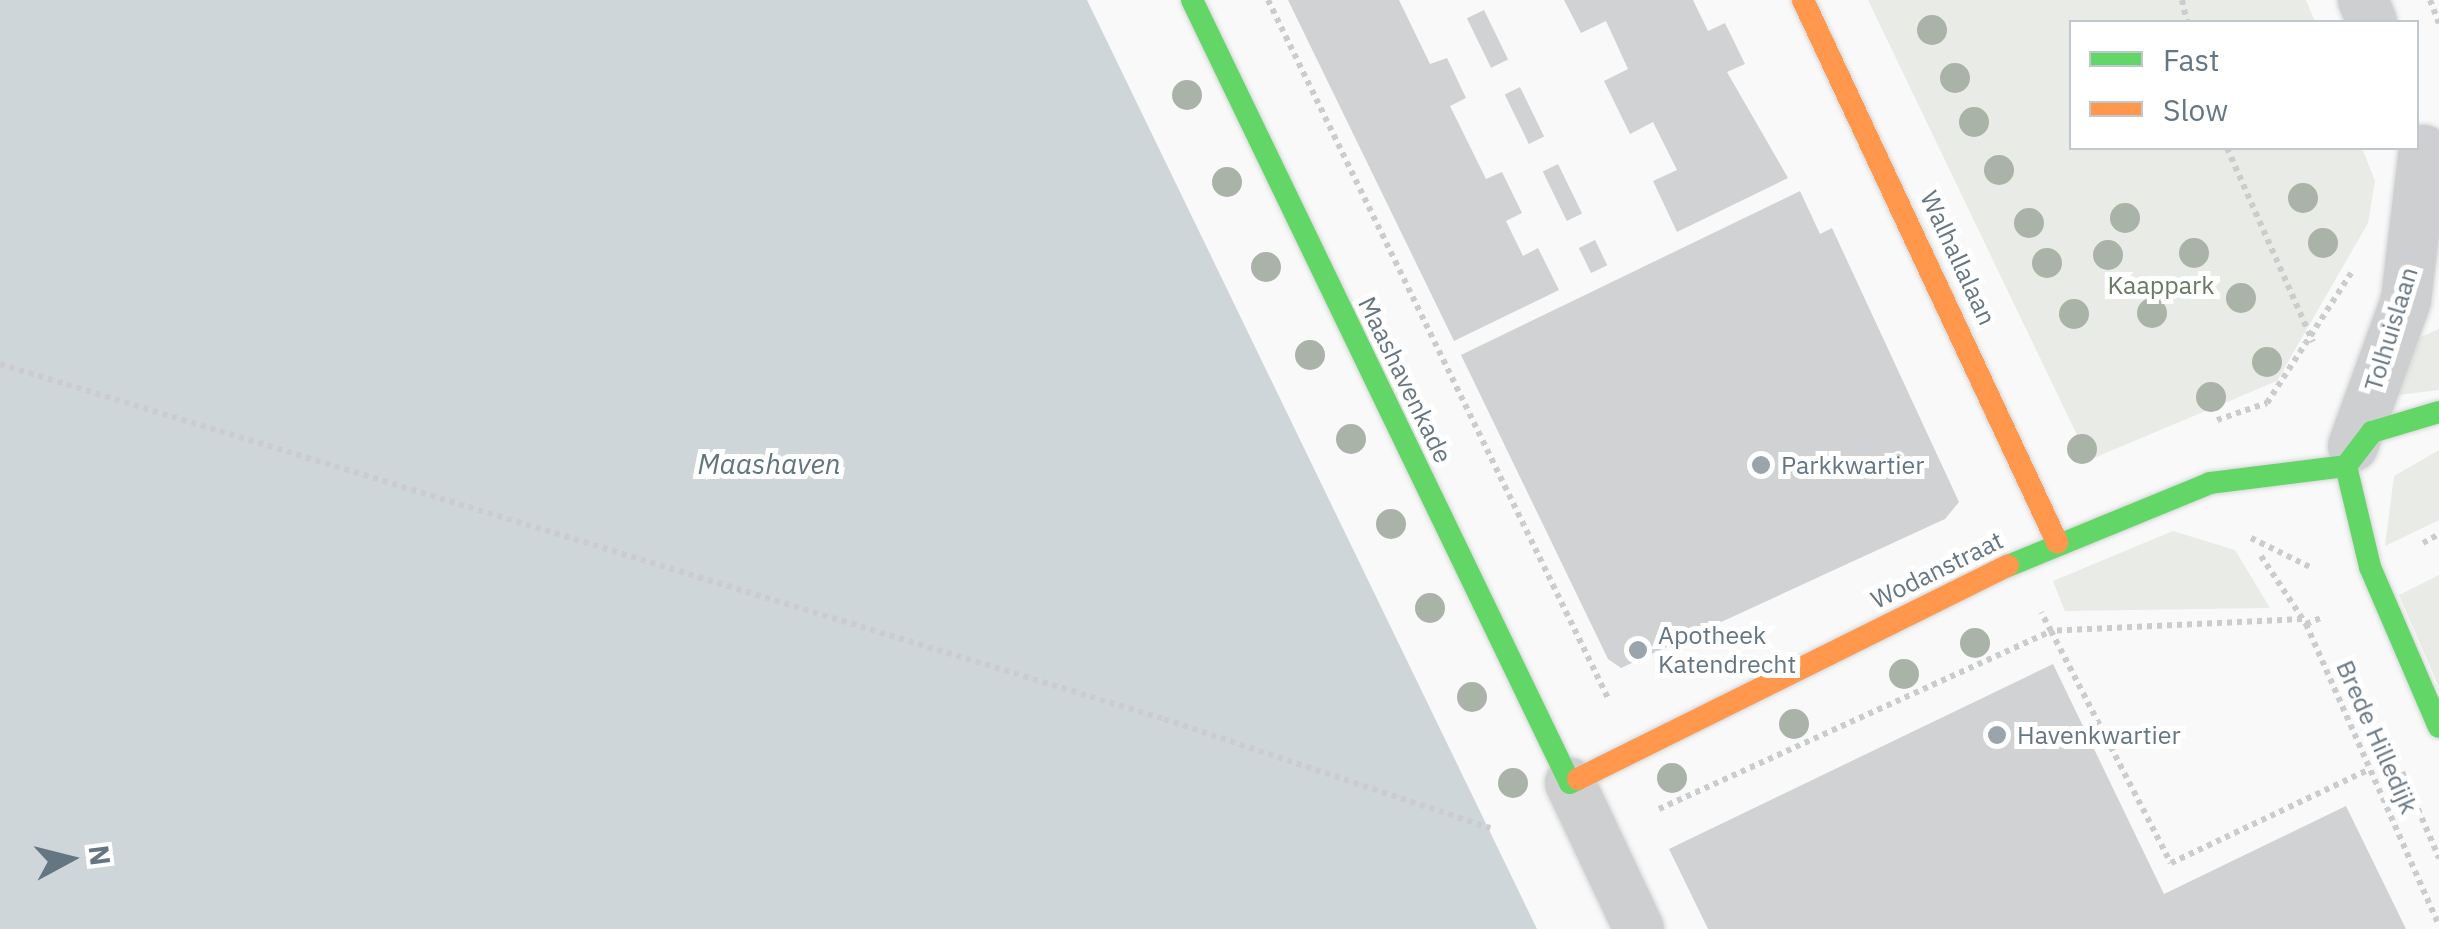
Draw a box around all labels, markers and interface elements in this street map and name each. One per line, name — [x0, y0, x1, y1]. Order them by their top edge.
legend — [2069, 20, 2419, 150]
text: Fast — [2163, 40, 2220, 79]
text: Slow — [2163, 90, 2228, 129]
street label: Walhallalaan — [1914, 186, 2002, 330]
street label: Tolhuislaan — [2358, 263, 2424, 395]
park label: Kaappark — [2108, 270, 2214, 300]
street label: Maashavenkade — [1352, 292, 1458, 468]
water label: Maashaven — [697, 447, 841, 481]
place label: Parkkwartier — [1781, 450, 1924, 480]
marker: Parkkwartier — [1750, 454, 1772, 476]
street label: Wodanstraat — [1866, 525, 2008, 615]
place label: Apotheek Katendrecht — [1658, 621, 1796, 680]
marker: Apotheek Katendrecht — [1627, 639, 1649, 661]
street label: Brede Hilledijk — [2330, 656, 2424, 818]
place label: Havenkwartier — [2017, 720, 2181, 750]
marker: Havenkwartier — [1986, 724, 2008, 746]
north arrow — [20, 809, 120, 909]
text: N — [81, 843, 120, 868]

